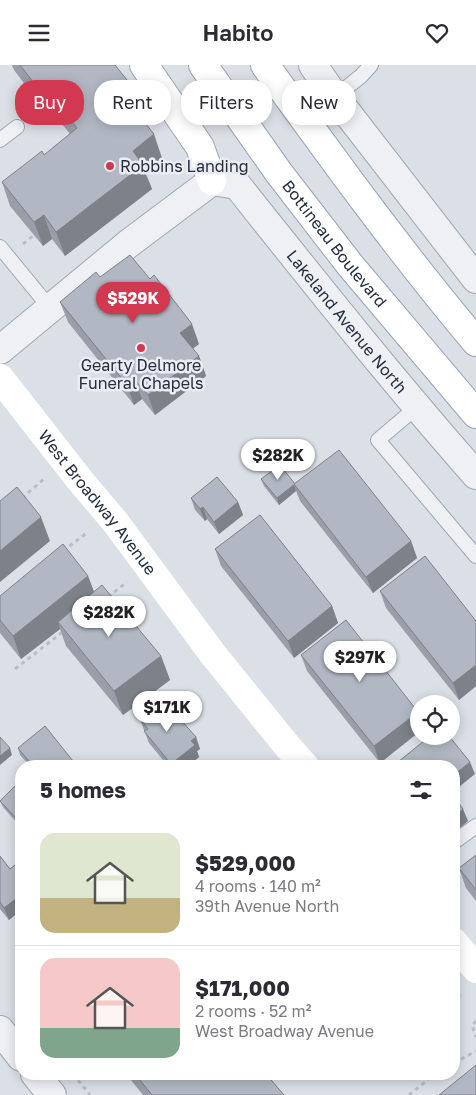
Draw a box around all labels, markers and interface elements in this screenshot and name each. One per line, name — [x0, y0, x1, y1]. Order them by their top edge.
icon: menu — [25, 19, 53, 47]
text: Habito — [203, 19, 273, 46]
icon: heart — [423, 19, 451, 47]
chip: Buy — [15, 80, 84, 125]
chip: Rent — [94, 80, 171, 125]
chip: Filters — [181, 80, 272, 125]
chip: New — [282, 80, 356, 125]
place label: Robbins Landing — [120, 156, 249, 176]
marker: Robbins Landing — [104, 160, 116, 172]
street label: Bottineau Boulevard — [278, 176, 391, 311]
street label: Lakeland Avenue North — [283, 246, 412, 397]
pin: $529K — [98, 281, 168, 324]
text: $529K — [107, 288, 159, 308]
marker: Gearty Delmore Funeral Chapels — [135, 342, 147, 354]
place label: Gearty Delmore Funeral Chapels — [78, 355, 204, 393]
street label: West Broadway Avenue — [34, 426, 161, 579]
pin: $282K — [243, 439, 313, 481]
text: $282K — [252, 445, 304, 465]
pin: $282K — [74, 595, 144, 638]
text: $282K — [83, 602, 135, 622]
pin: $297K — [325, 641, 395, 683]
text: $297K — [335, 647, 385, 667]
pin: $171K — [132, 691, 202, 733]
map controls — [410, 695, 460, 745]
button: locate — [410, 695, 460, 745]
text: $171K — [143, 697, 191, 717]
icon: filters — [407, 776, 435, 804]
text: 5 homes — [40, 777, 126, 803]
text: $529,000 — [195, 850, 296, 876]
icon: home — [80, 853, 140, 913]
text: 4 rooms · 140 m² — [195, 876, 321, 896]
text: 39th Avenue North — [195, 896, 339, 916]
text: $171,000 — [195, 975, 290, 1001]
icon: home — [80, 978, 140, 1038]
text: 2 rooms · 52 m² — [195, 1001, 311, 1021]
text: West Broadway Avenue — [195, 1021, 374, 1041]

